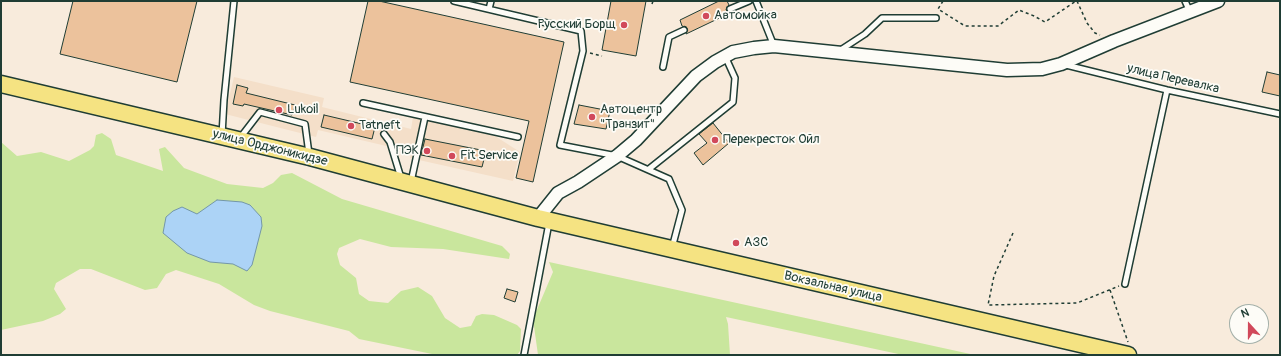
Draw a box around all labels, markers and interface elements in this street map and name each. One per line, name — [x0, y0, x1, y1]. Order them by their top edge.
place label: Автомойка — [714, 8, 777, 24]
marker: Автомойка — [701, 11, 711, 21]
place label: Русский Борщ — [538, 17, 616, 33]
marker: Русский Борщ — [619, 20, 629, 30]
street label: улица Перевалка — [1125, 61, 1221, 97]
place label: Lukoil — [287, 102, 319, 118]
place label: Автоцентр "Транзит" — [600, 102, 662, 133]
marker: Lukoil — [274, 105, 284, 115]
marker: Автоцентр "Транзит" — [587, 112, 597, 122]
place label: Tatneft — [359, 118, 401, 134]
marker: Tatneft — [346, 121, 356, 131]
street label: улица Орджоникидзе — [211, 126, 329, 170]
place label: Перекресток Ойл — [723, 132, 820, 148]
marker: Перекресток Ойл — [710, 135, 720, 145]
place label: ПЭК — [396, 143, 419, 159]
marker: ПЭК — [422, 146, 432, 156]
place label: Fit Service — [460, 148, 518, 164]
marker: Fit Service — [447, 151, 457, 161]
place label: АЗС — [744, 235, 768, 251]
marker: АЗС — [731, 238, 741, 248]
street label: Вокзальная улица — [783, 268, 883, 306]
north arrow — [1229, 304, 1269, 344]
text: N — [1239, 306, 1251, 321]

